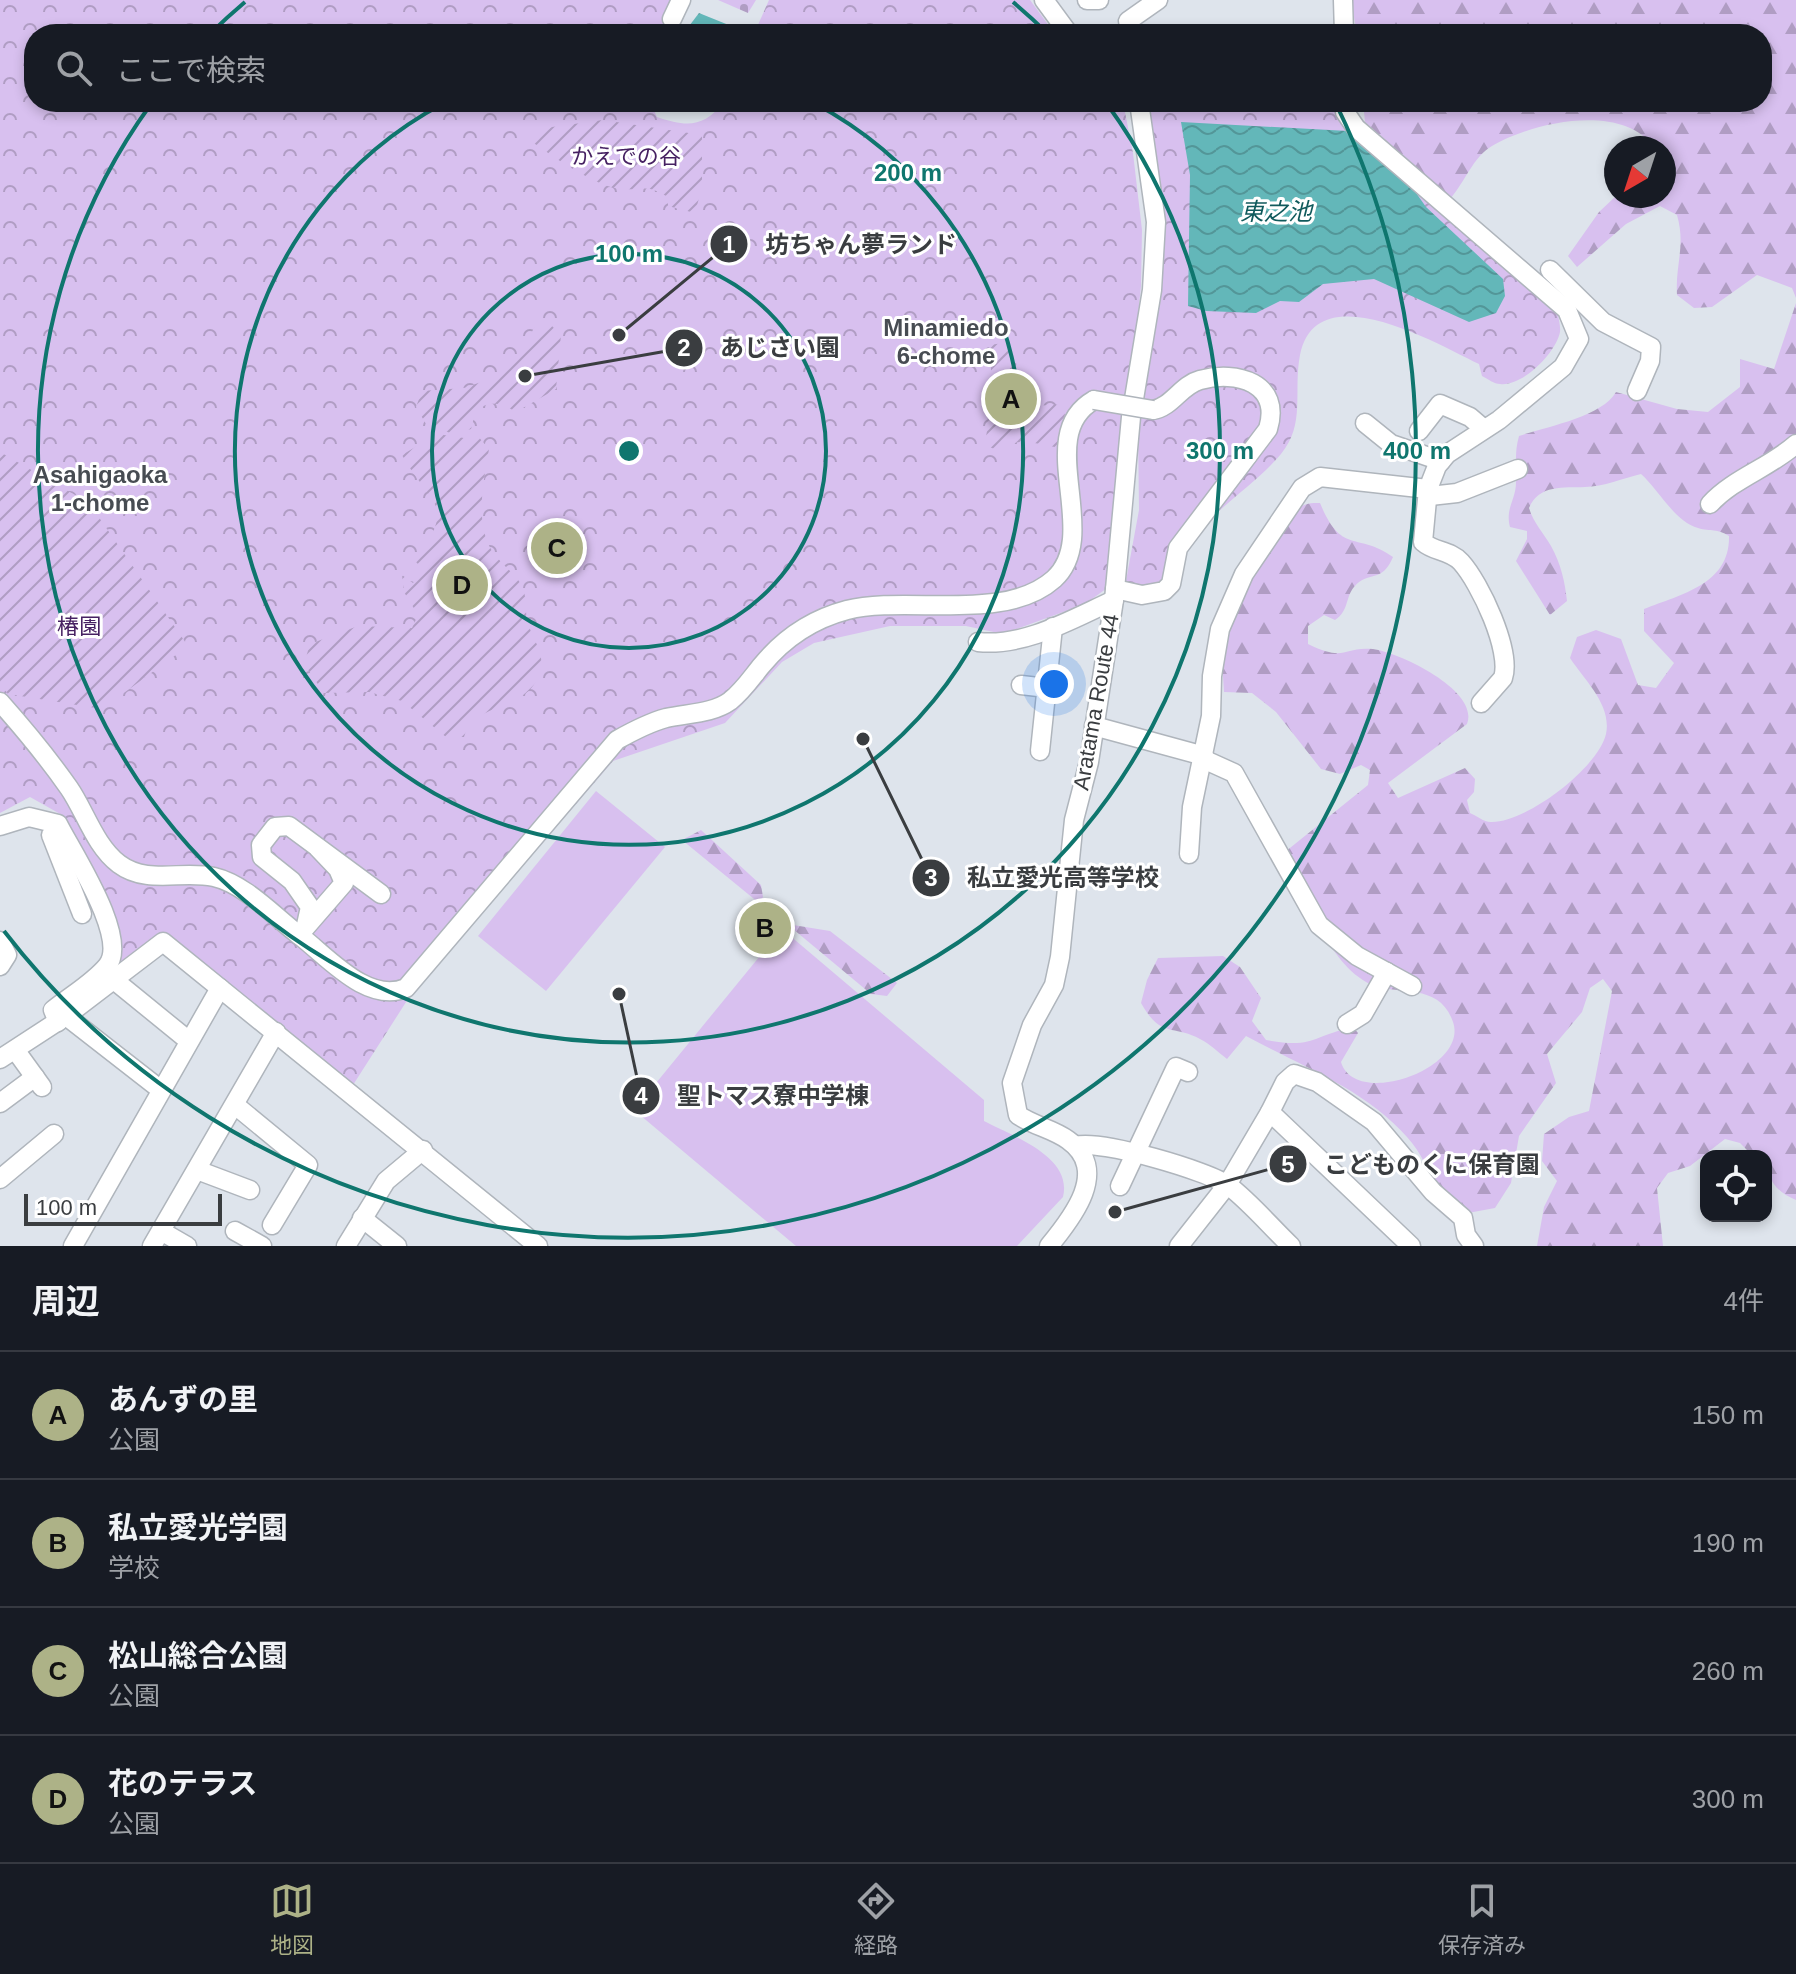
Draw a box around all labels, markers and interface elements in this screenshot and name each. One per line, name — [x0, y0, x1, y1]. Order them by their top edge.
search box — [24, 24, 1772, 112]
icon: search — [52, 46, 96, 90]
text: ここで検索 — [116, 54, 266, 87]
north arrow — [1604, 136, 1676, 208]
park label: かえでの谷 — [571, 144, 681, 169]
text: 200 m — [874, 159, 942, 186]
water label: 東之池 — [1240, 198, 1314, 225]
callout: 坊ちゃん夢ランド — [709, 220, 973, 268]
text: 1 — [722, 231, 736, 258]
text: 坊ちゃん夢ランド — [765, 231, 957, 258]
text: 100 m — [595, 240, 663, 267]
district label: Minamiedo 6-chome — [883, 314, 1009, 369]
callout: あじさい園 — [664, 324, 856, 372]
text: 2 — [677, 334, 691, 361]
text: あじさい園 — [720, 334, 840, 361]
pin: A — [985, 369, 1037, 429]
centre of rings — [615, 437, 643, 465]
text: 300 m — [1186, 437, 1254, 464]
text: 400 m — [1383, 437, 1451, 464]
district label: Asahigaoka 1-chome — [33, 461, 168, 516]
pin: C — [531, 518, 583, 578]
pin: D — [436, 555, 488, 615]
street label: Aratama Route 44 — [1068, 612, 1124, 792]
park label: 椿園 — [57, 614, 101, 639]
your location — [1034, 664, 1074, 704]
callout: 私立愛光高等学校 — [911, 854, 1175, 902]
text: 3 — [924, 864, 938, 891]
text: 私立愛光高等学校 — [967, 864, 1159, 891]
pin: B — [739, 898, 791, 958]
callout: 聖トマス寮中学棟 — [621, 1072, 885, 1120]
text: 4 — [634, 1082, 648, 1109]
text: 聖トマス寮中学棟 — [677, 1082, 869, 1109]
callout: こどものくに保育園 — [1268, 1140, 1556, 1188]
map controls — [1700, 1150, 1772, 1222]
button: locate — [1700, 1150, 1772, 1222]
text: 5 — [1281, 1151, 1295, 1178]
text: こどものくに保育園 — [1324, 1151, 1540, 1178]
scale bar — [24, 1190, 222, 1226]
text: 100 m — [36, 1195, 97, 1220]
text: 周辺 — [32, 1282, 100, 1320]
text: 4件 — [1724, 1286, 1764, 1316]
text: あんずの里 — [108, 1383, 258, 1416]
text: A — [49, 1400, 67, 1430]
text: 150 m — [1692, 1400, 1764, 1430]
text: 公園 — [108, 1425, 160, 1455]
text: 私立愛光学園 — [108, 1511, 288, 1544]
text: B — [49, 1528, 67, 1558]
text: 190 m — [1692, 1528, 1764, 1558]
text: 学校 — [108, 1553, 160, 1583]
text: 松山総合公園 — [108, 1639, 288, 1672]
text: C — [49, 1656, 67, 1686]
text: 260 m — [1692, 1656, 1764, 1686]
text: 公園 — [108, 1681, 160, 1711]
text: 花のテラス — [108, 1767, 257, 1800]
text: D — [49, 1784, 67, 1814]
text: 300 m — [1692, 1784, 1764, 1814]
text: 公園 — [108, 1809, 160, 1839]
tab: 地図 — [270, 1879, 314, 1959]
tab: 経路 — [854, 1879, 898, 1959]
tab: 保存済み — [1438, 1879, 1526, 1959]

